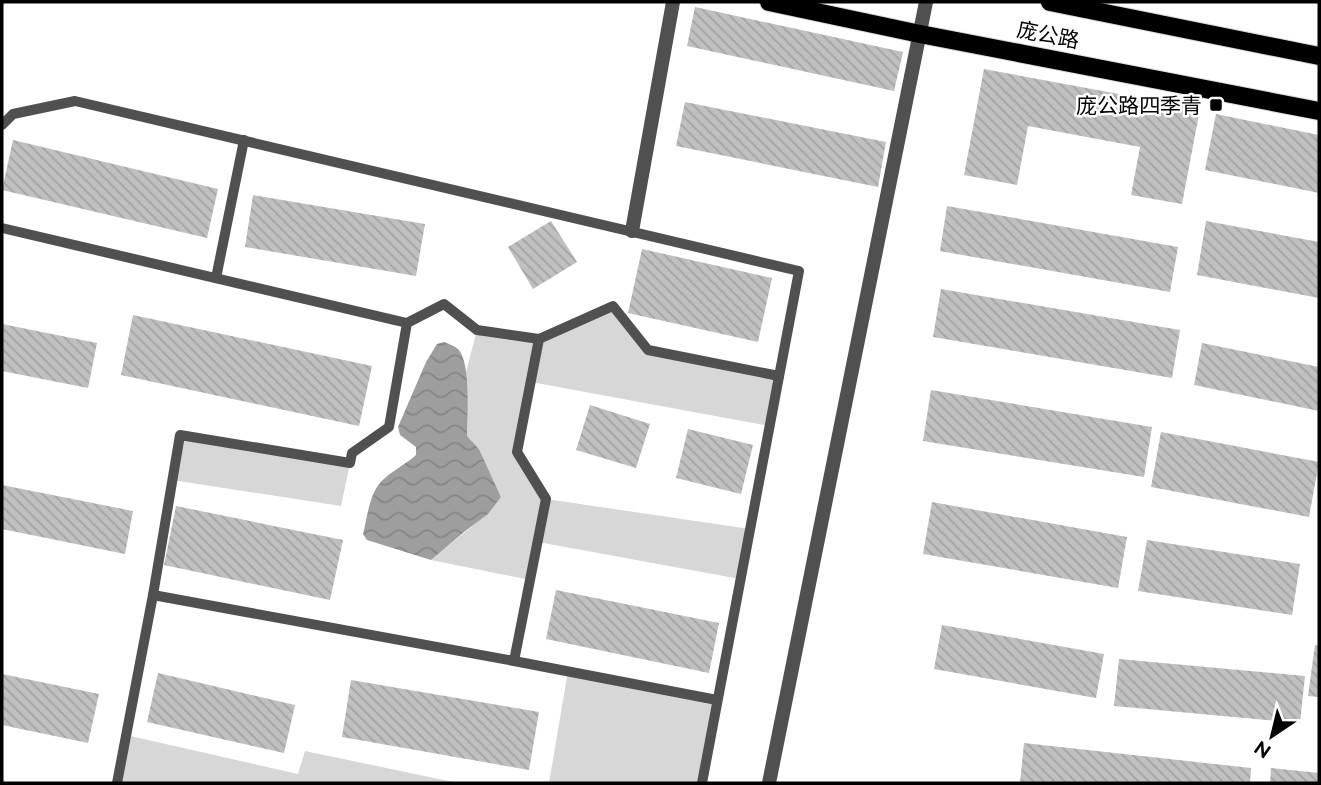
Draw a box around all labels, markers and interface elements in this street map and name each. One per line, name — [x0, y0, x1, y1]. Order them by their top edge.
street label: 庞公路 — [1015, 17, 1081, 53]
place label: 庞公路四季青 — [1076, 93, 1202, 118]
marker: 庞公路四季青 — [1208, 97, 1224, 113]
north arrow — [1237, 701, 1307, 771]
text: N — [1250, 737, 1274, 763]

